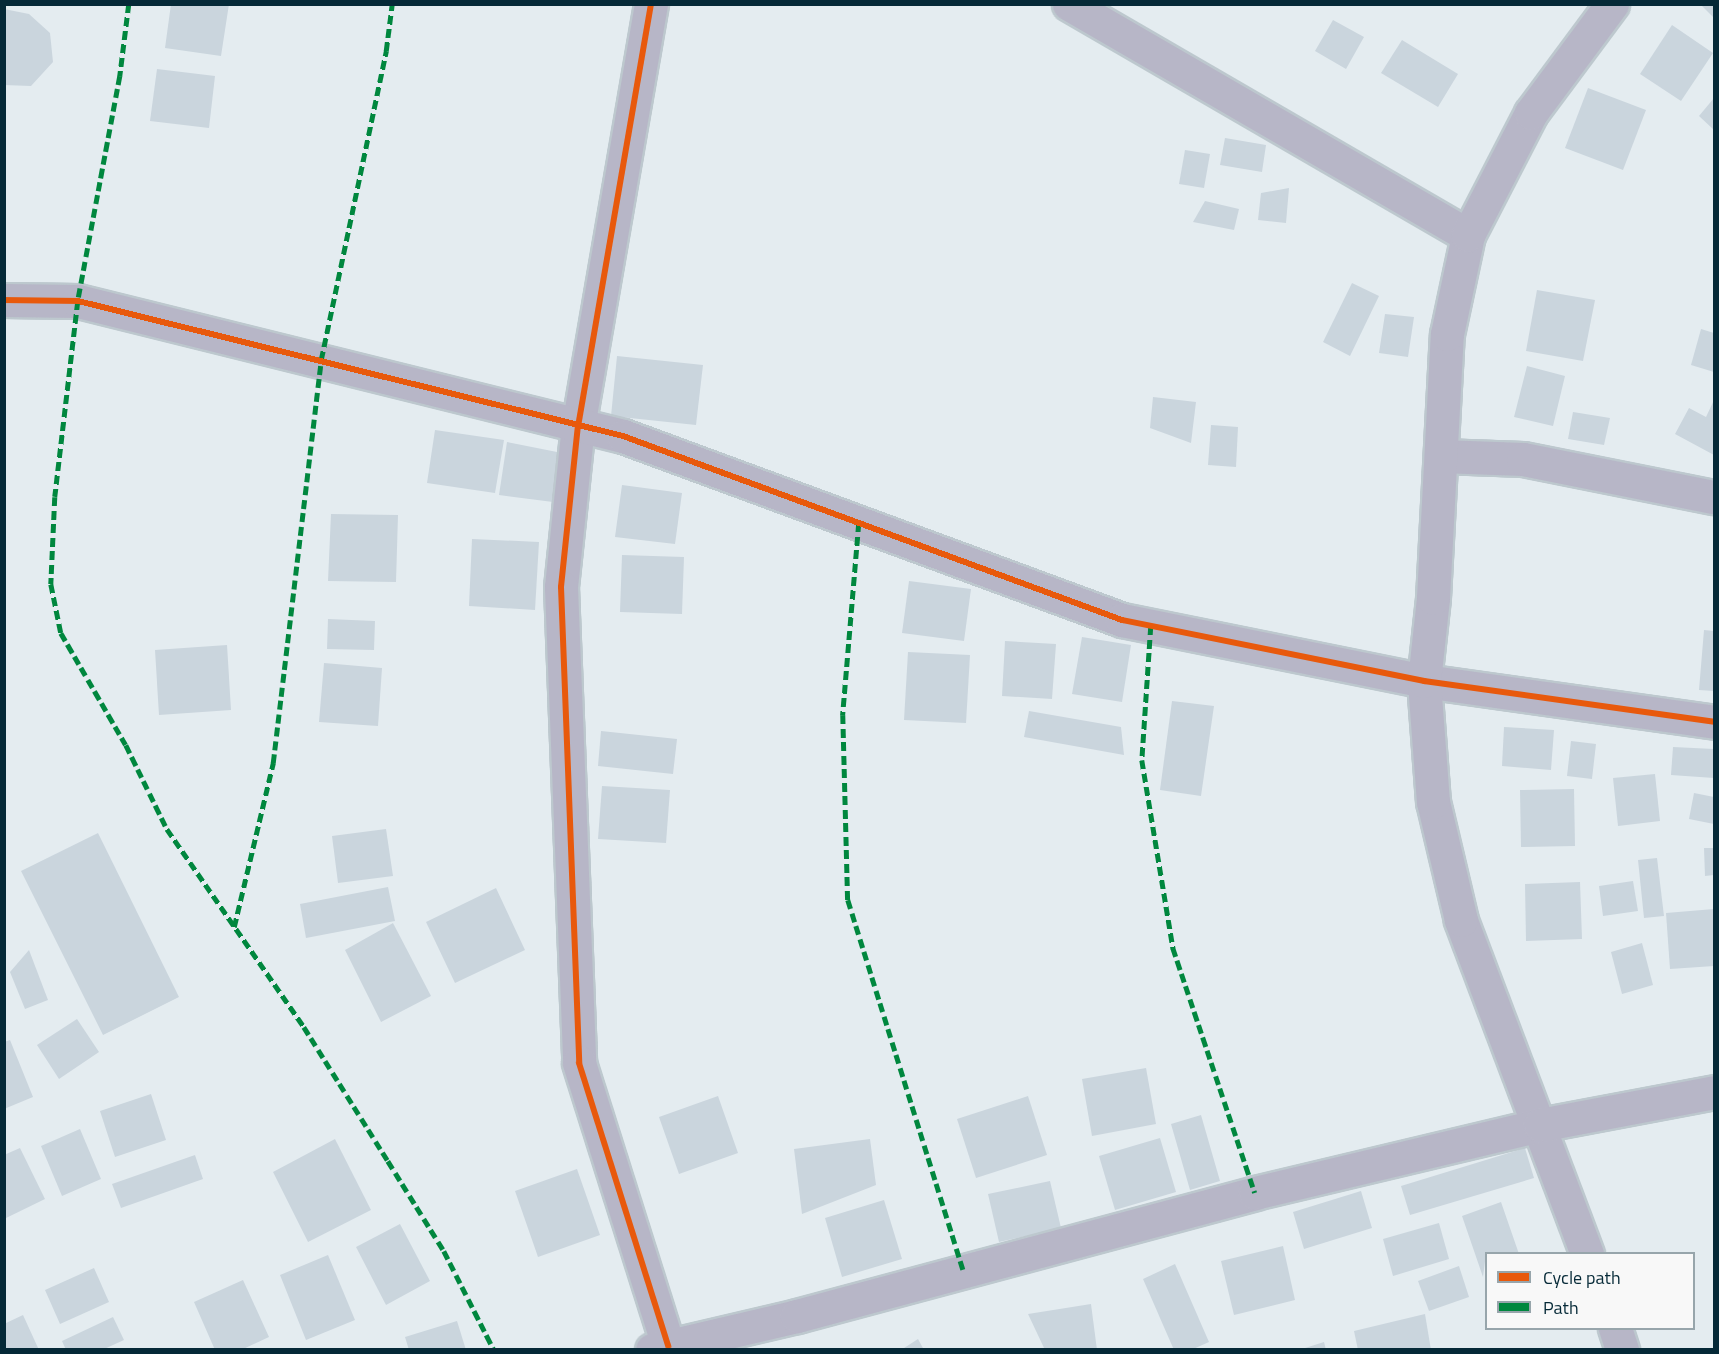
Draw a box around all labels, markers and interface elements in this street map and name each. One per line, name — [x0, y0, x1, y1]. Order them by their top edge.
legend — [1485, 1252, 1695, 1330]
text: Cycle path — [1543, 1264, 1621, 1291]
text: Path — [1543, 1294, 1579, 1321]

